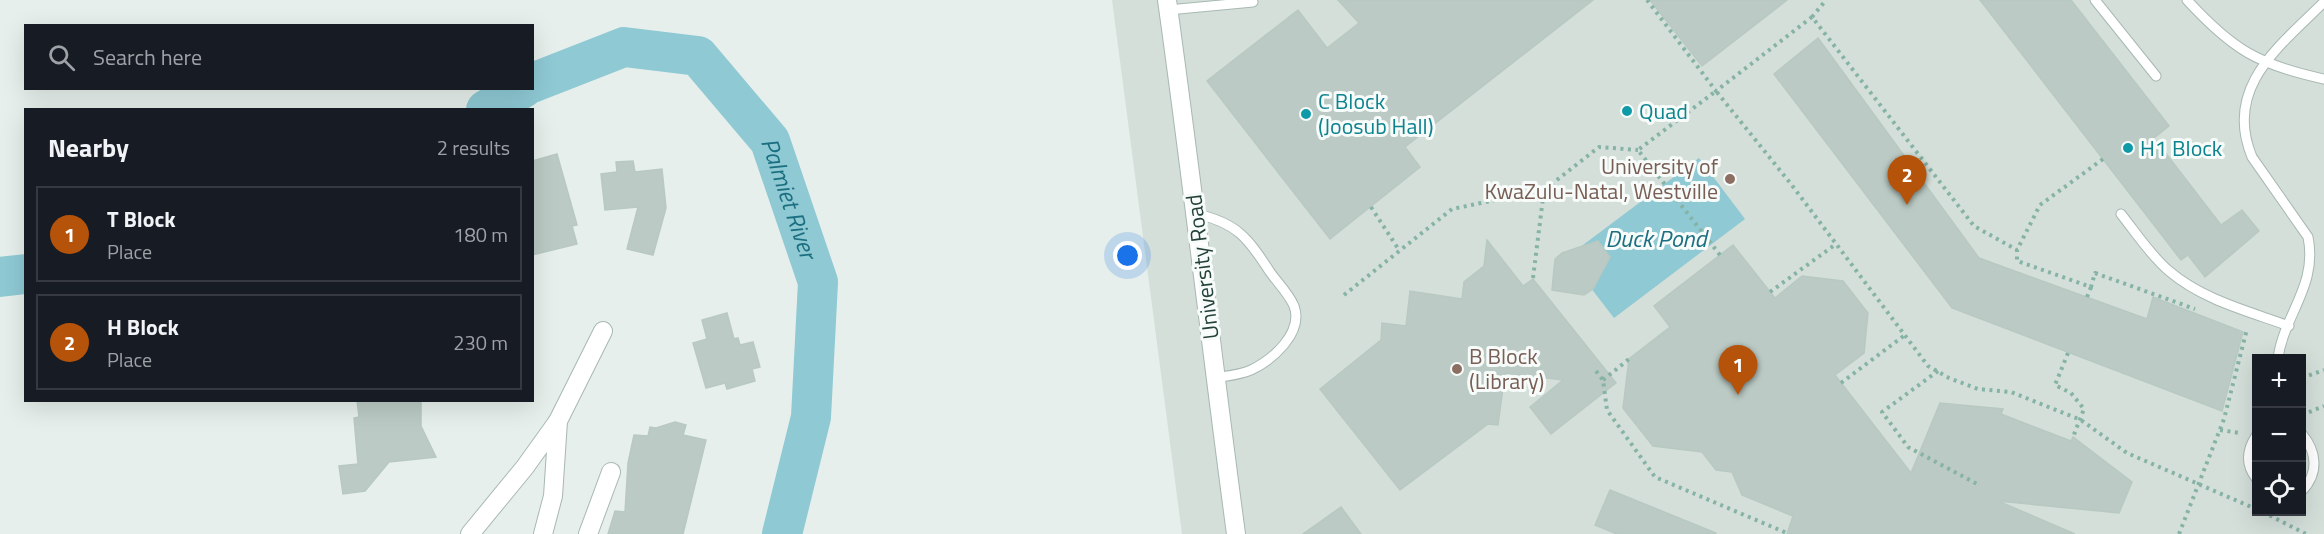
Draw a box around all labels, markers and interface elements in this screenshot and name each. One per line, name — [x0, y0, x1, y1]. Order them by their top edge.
search box — [24, 24, 534, 90]
text: Search here — [93, 40, 202, 74]
icon: search — [45, 41, 78, 74]
place label: C Block (Joosub Hall) — [1318, 84, 1433, 143]
place label: Quad — [1639, 94, 1688, 128]
marker: Quad — [1620, 104, 1634, 118]
marker: C Block (Joosub Hall) — [1299, 107, 1313, 121]
text: Nearby — [48, 128, 129, 167]
place label: H1 Block — [2140, 131, 2223, 165]
text: 2 results — [437, 132, 510, 163]
water label: Palmiet River — [752, 133, 828, 267]
marker: H1 Block — [2121, 141, 2135, 155]
place label: University of KwaZulu-Natal, Westville — [1484, 149, 1719, 208]
pin: 2 — [1888, 156, 1926, 205]
marker: University of KwaZulu-Natal, Westville — [1723, 172, 1737, 186]
street label: University Road — [1176, 193, 1228, 341]
text: T Block — [107, 202, 176, 236]
text: 1 — [64, 219, 75, 250]
text: 180 m — [453, 219, 508, 250]
water label: Duck Pond — [1605, 220, 1710, 256]
text: Place — [107, 236, 152, 267]
your location — [1113, 241, 1142, 270]
text: H Block — [107, 310, 179, 344]
text: 2 — [64, 327, 75, 358]
text: 230 m — [453, 327, 508, 358]
place label: B Block (Library) — [1469, 339, 1544, 398]
text: Place — [107, 344, 152, 375]
pin: 1 — [1718, 346, 1758, 395]
map controls — [2252, 354, 2306, 516]
button: + — [2252, 354, 2306, 408]
marker: B Block (Library) — [1450, 362, 1464, 376]
button: − — [2252, 408, 2306, 462]
button: locate — [2252, 462, 2306, 516]

